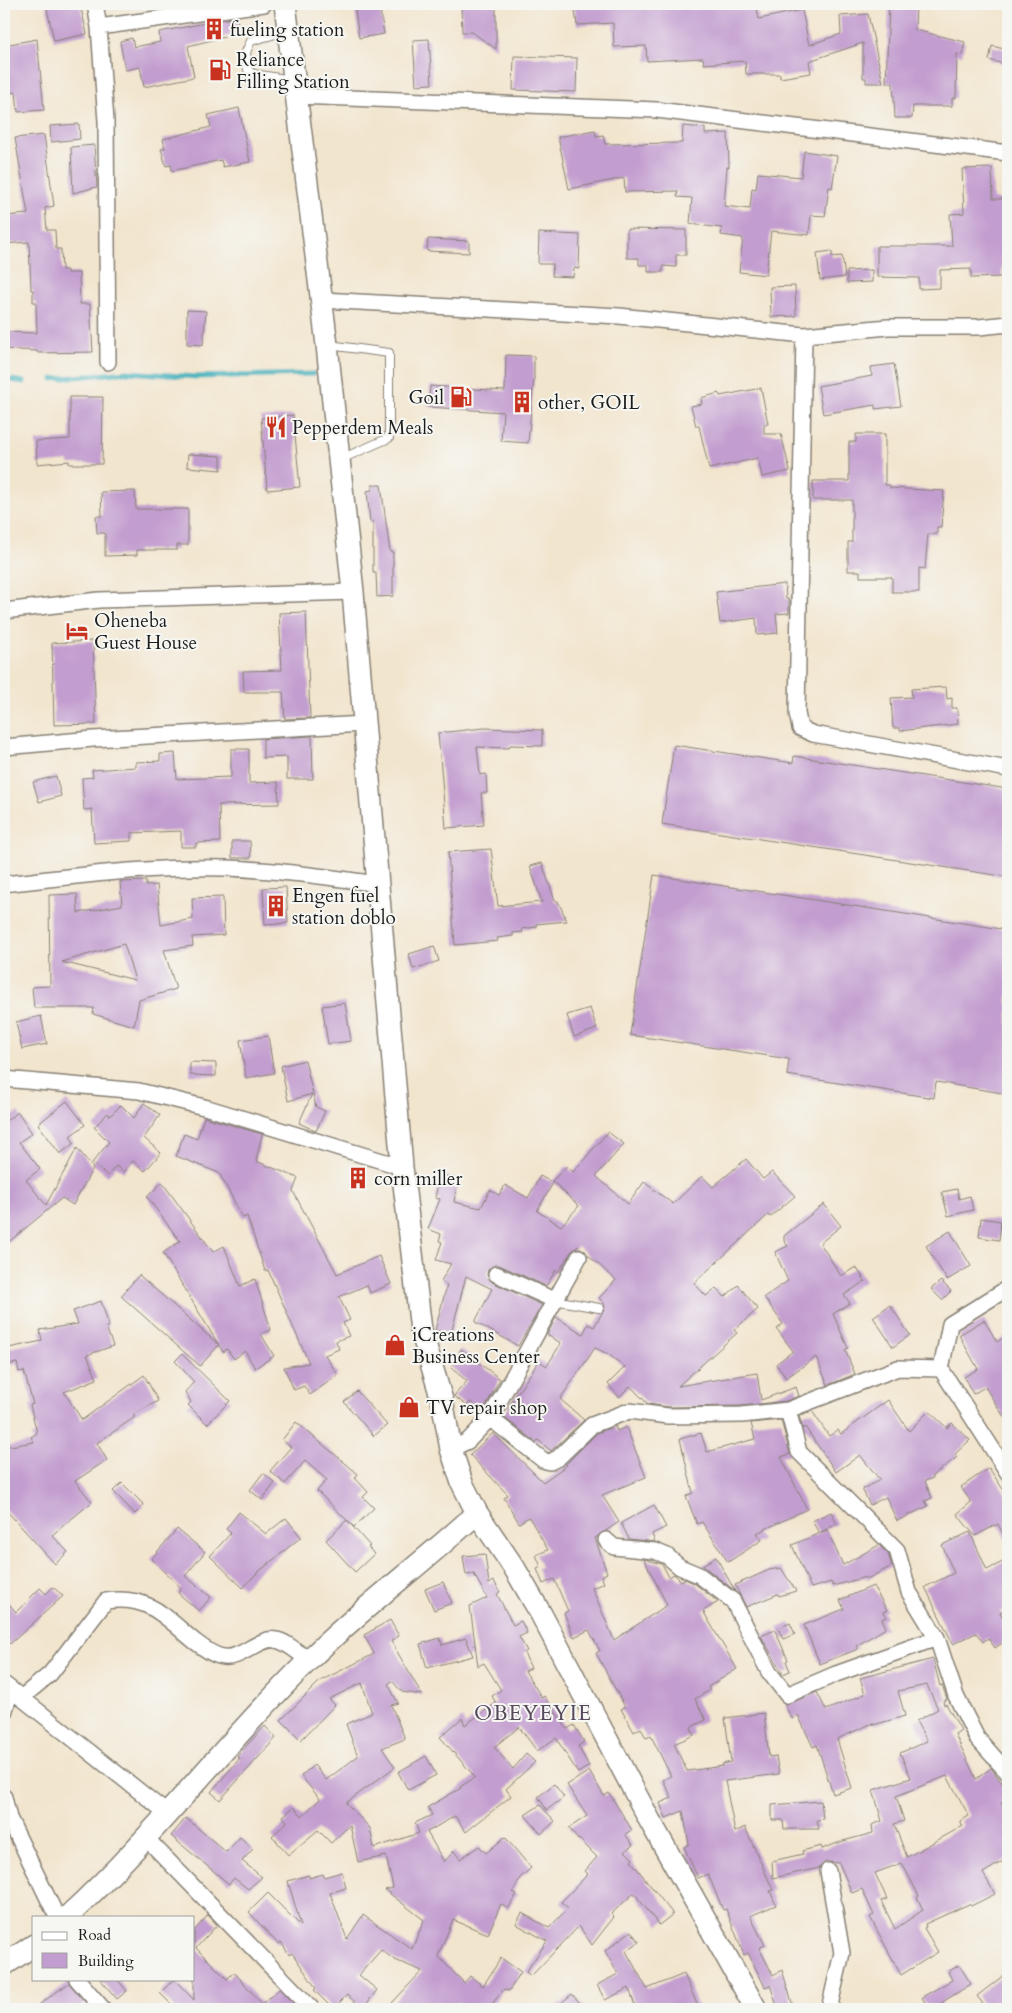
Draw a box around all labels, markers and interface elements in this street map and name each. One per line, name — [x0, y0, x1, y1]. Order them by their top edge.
building icon: fueling station — [201, 16, 227, 42]
place label: fueling station — [230, 17, 345, 43]
place label: Reliance Filling Station — [236, 47, 350, 95]
fuel station icon: Reliance Filling Station — [207, 57, 233, 83]
fuel station icon: Goil — [448, 384, 474, 410]
place label: Goil — [409, 385, 444, 411]
building icon: other, GOIL — [509, 389, 535, 415]
place label: other, GOIL — [538, 390, 640, 416]
restaurant icon: Pepperdem Meals — [263, 414, 289, 440]
place label: Pepperdem Meals — [292, 415, 433, 441]
place label: Oheneba Guest House — [94, 608, 197, 656]
hotel icon: Oheneba Guest House — [64, 618, 90, 644]
place label: Engen fuel station doblo — [292, 883, 396, 931]
building icon: Engen fuel station doblo — [263, 893, 289, 919]
building icon: corn miller — [345, 1165, 371, 1191]
place label: corn miller — [374, 1166, 462, 1192]
place label: iCreations Business Center — [412, 1322, 540, 1370]
shop icon: iCreations Business Center — [382, 1332, 408, 1358]
shop icon: TV repair shop — [396, 1394, 422, 1420]
place label: TV repair shop — [426, 1395, 547, 1421]
district label: OBEYEYIE — [474, 1699, 592, 1728]
legend — [32, 1916, 195, 1980]
text: Road — [78, 1925, 111, 1945]
text: Building — [78, 1951, 134, 1971]

